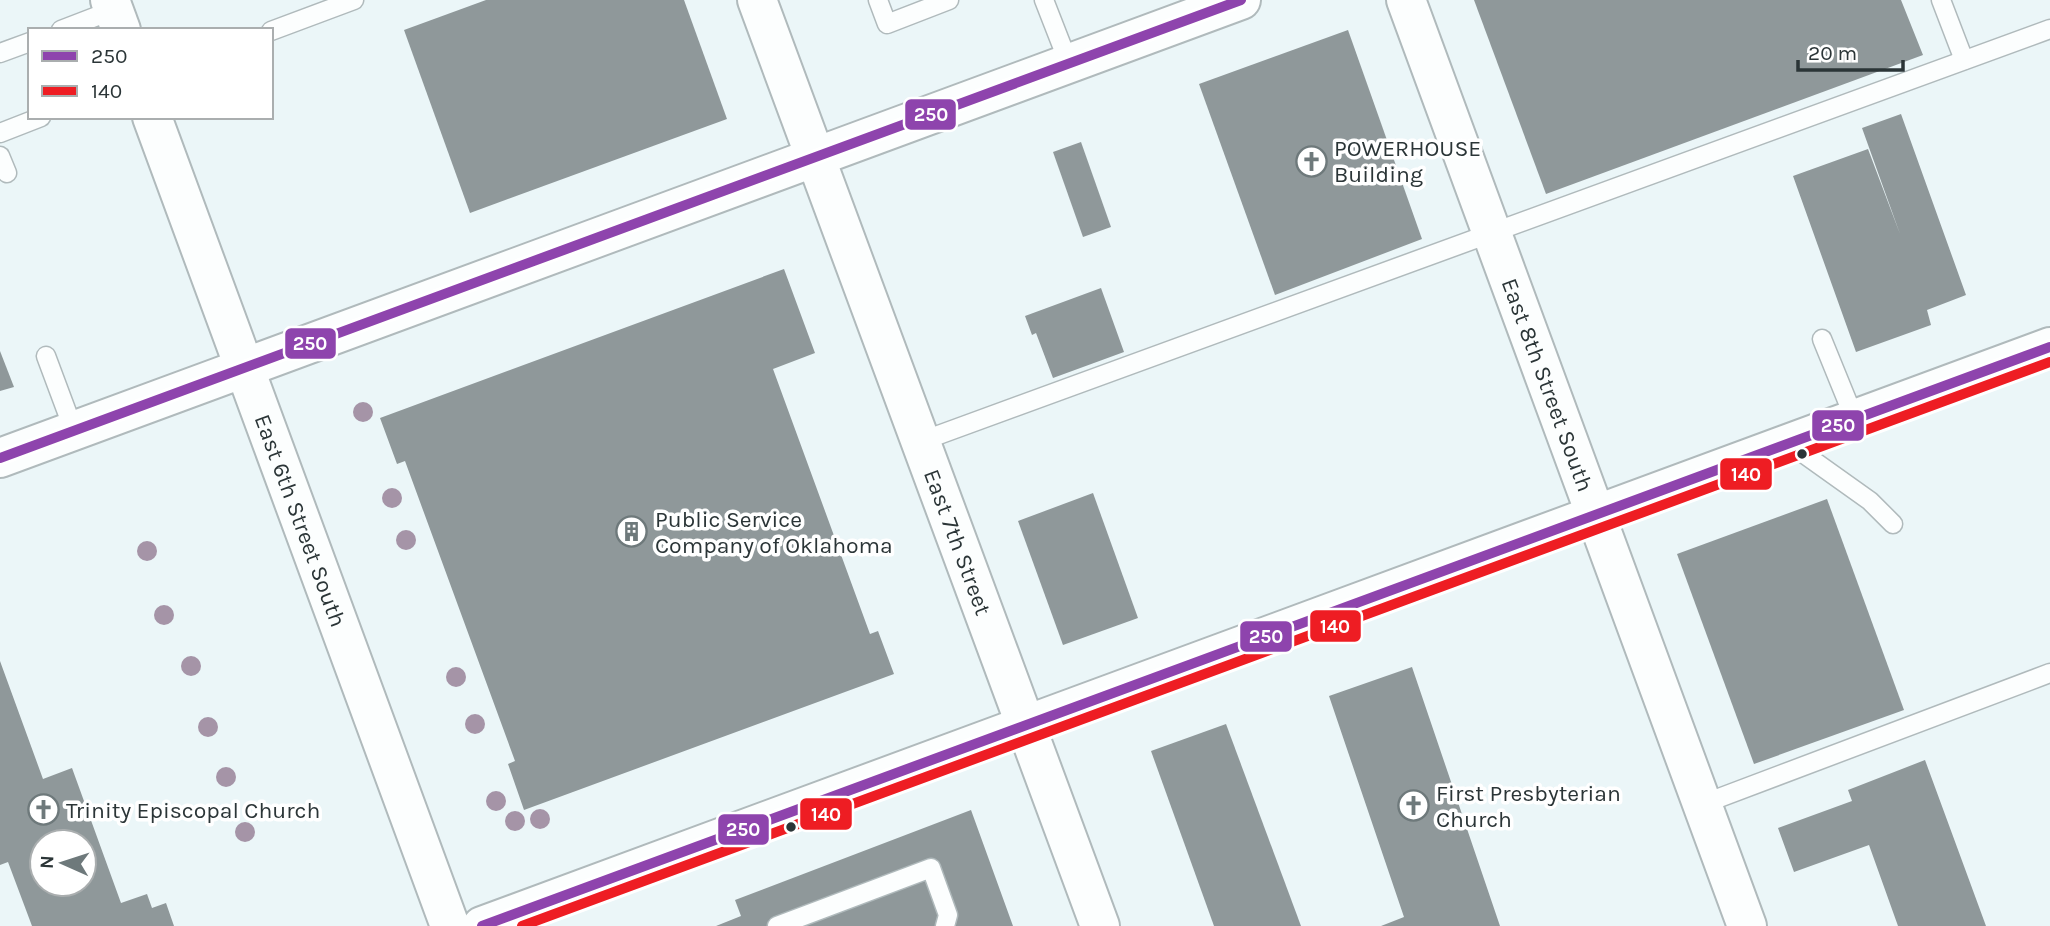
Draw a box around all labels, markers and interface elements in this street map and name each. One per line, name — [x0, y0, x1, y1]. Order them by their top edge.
legend — [28, 28, 273, 119]
scale bar — [1798, 28, 1903, 72]
text: 20 m — [1808, 41, 1857, 65]
text: 250 — [91, 44, 128, 68]
text: 140 — [91, 79, 122, 103]
line badge: 250 — [904, 98, 957, 131]
text: 250 — [914, 104, 948, 126]
place label: POWERHOUSE Building — [1334, 135, 1481, 188]
church icon: POWERHOUSE Building — [1294, 144, 1328, 178]
street label: East 8th Street South — [1496, 274, 1599, 495]
line badge: 250 — [284, 327, 337, 360]
text: 250 — [293, 333, 327, 355]
line badge: 250 — [1811, 409, 1865, 442]
street label: East 6th Street South — [249, 411, 352, 631]
text: 250 — [1821, 415, 1855, 437]
unlabelled marker — [1795, 447, 1809, 461]
line badge: 140 — [1719, 457, 1773, 491]
text: 140 — [1731, 464, 1761, 486]
street label: East 7th Street — [918, 465, 997, 619]
place label: Public Service Company of Oklahoma — [655, 506, 893, 559]
building icon: Public Service Company of Oklahoma — [615, 515, 649, 549]
line badge: 140 — [1309, 609, 1362, 643]
text: 140 — [1320, 616, 1350, 638]
line badge: 250 — [1239, 620, 1293, 653]
text: 250 — [1249, 626, 1283, 648]
place label: First Presbyterian Church — [1436, 780, 1621, 833]
church icon: First Presbyterian Church — [1396, 789, 1430, 823]
church icon: Trinity Episcopal Church — [26, 793, 60, 827]
place label: Trinity Episcopal Church — [66, 797, 320, 824]
line badge: 140 — [799, 797, 853, 831]
text: 140 — [811, 804, 841, 826]
line badge: 250 — [717, 813, 770, 846]
text: 250 — [726, 819, 760, 841]
unlabelled marker — [784, 820, 798, 834]
north arrow — [28, 828, 98, 898]
text: N — [36, 855, 58, 870]

